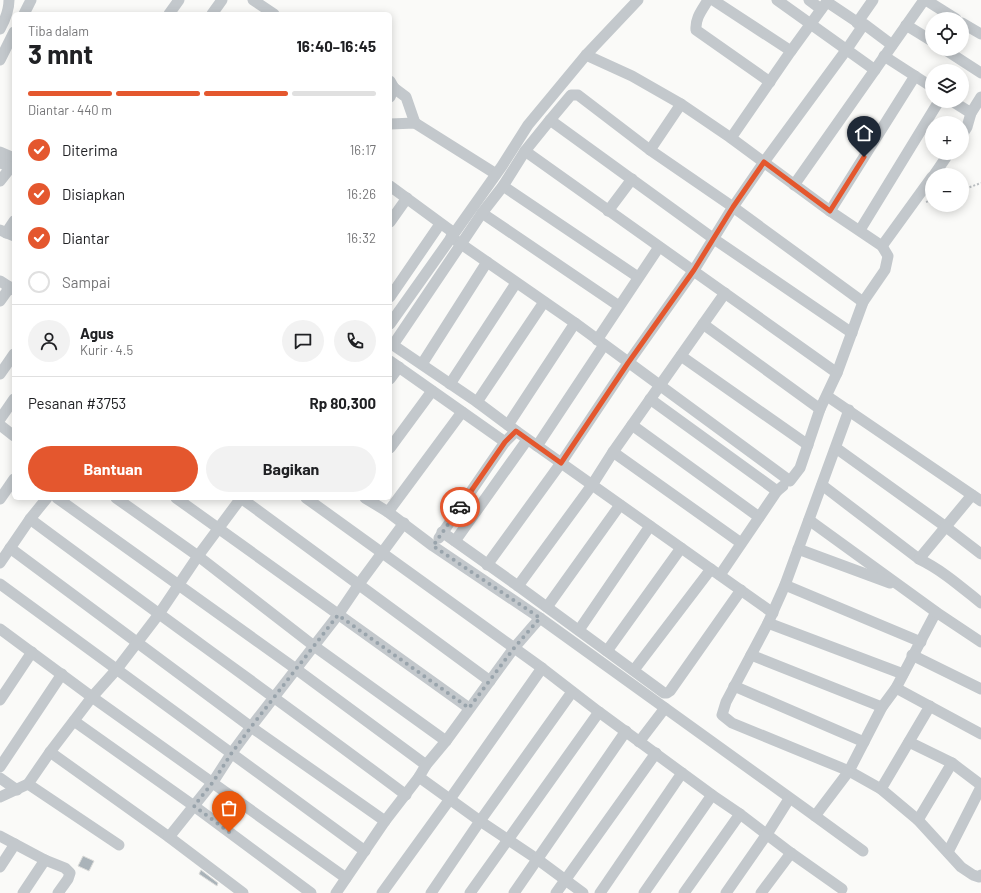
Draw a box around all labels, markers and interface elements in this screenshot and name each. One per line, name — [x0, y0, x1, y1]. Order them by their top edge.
map controls — [925, 12, 969, 212]
button: locate — [925, 12, 969, 56]
text: Tiba dalam — [28, 23, 89, 39]
text: 16:40–16:45 — [296, 37, 376, 55]
text: 3 mnt — [28, 38, 93, 69]
button: layers — [925, 64, 969, 108]
text: Diantar · 440 m — [28, 102, 112, 118]
pin — [847, 116, 881, 157]
button: + — [925, 116, 969, 160]
icon: home — [853, 122, 875, 144]
icon: check — [28, 139, 50, 161]
text: Diterima — [62, 141, 118, 159]
text: 16:17 — [350, 142, 376, 158]
button: − — [925, 168, 969, 212]
icon: check — [28, 183, 50, 205]
text: Disiapkan — [62, 185, 125, 203]
text: 16:26 — [347, 186, 376, 202]
icon: check — [28, 227, 50, 249]
text: Diantar — [62, 229, 109, 247]
text: 16:32 — [347, 230, 376, 246]
text: Sampai — [62, 273, 111, 291]
button: person — [28, 320, 70, 362]
button: chat — [282, 320, 324, 362]
button: phone — [334, 320, 376, 362]
text: Agus — [80, 324, 114, 342]
text: Kurir · 4.5 — [80, 342, 133, 358]
text: Pesanan #3753 — [28, 394, 126, 412]
text: Rp 80,300 — [309, 394, 376, 412]
button: Bantuan — [28, 446, 198, 492]
button: Bagikan — [206, 446, 376, 492]
courier — [440, 487, 480, 527]
icon: car — [449, 496, 471, 518]
pin — [212, 791, 246, 832]
icon: bag — [218, 797, 240, 819]

